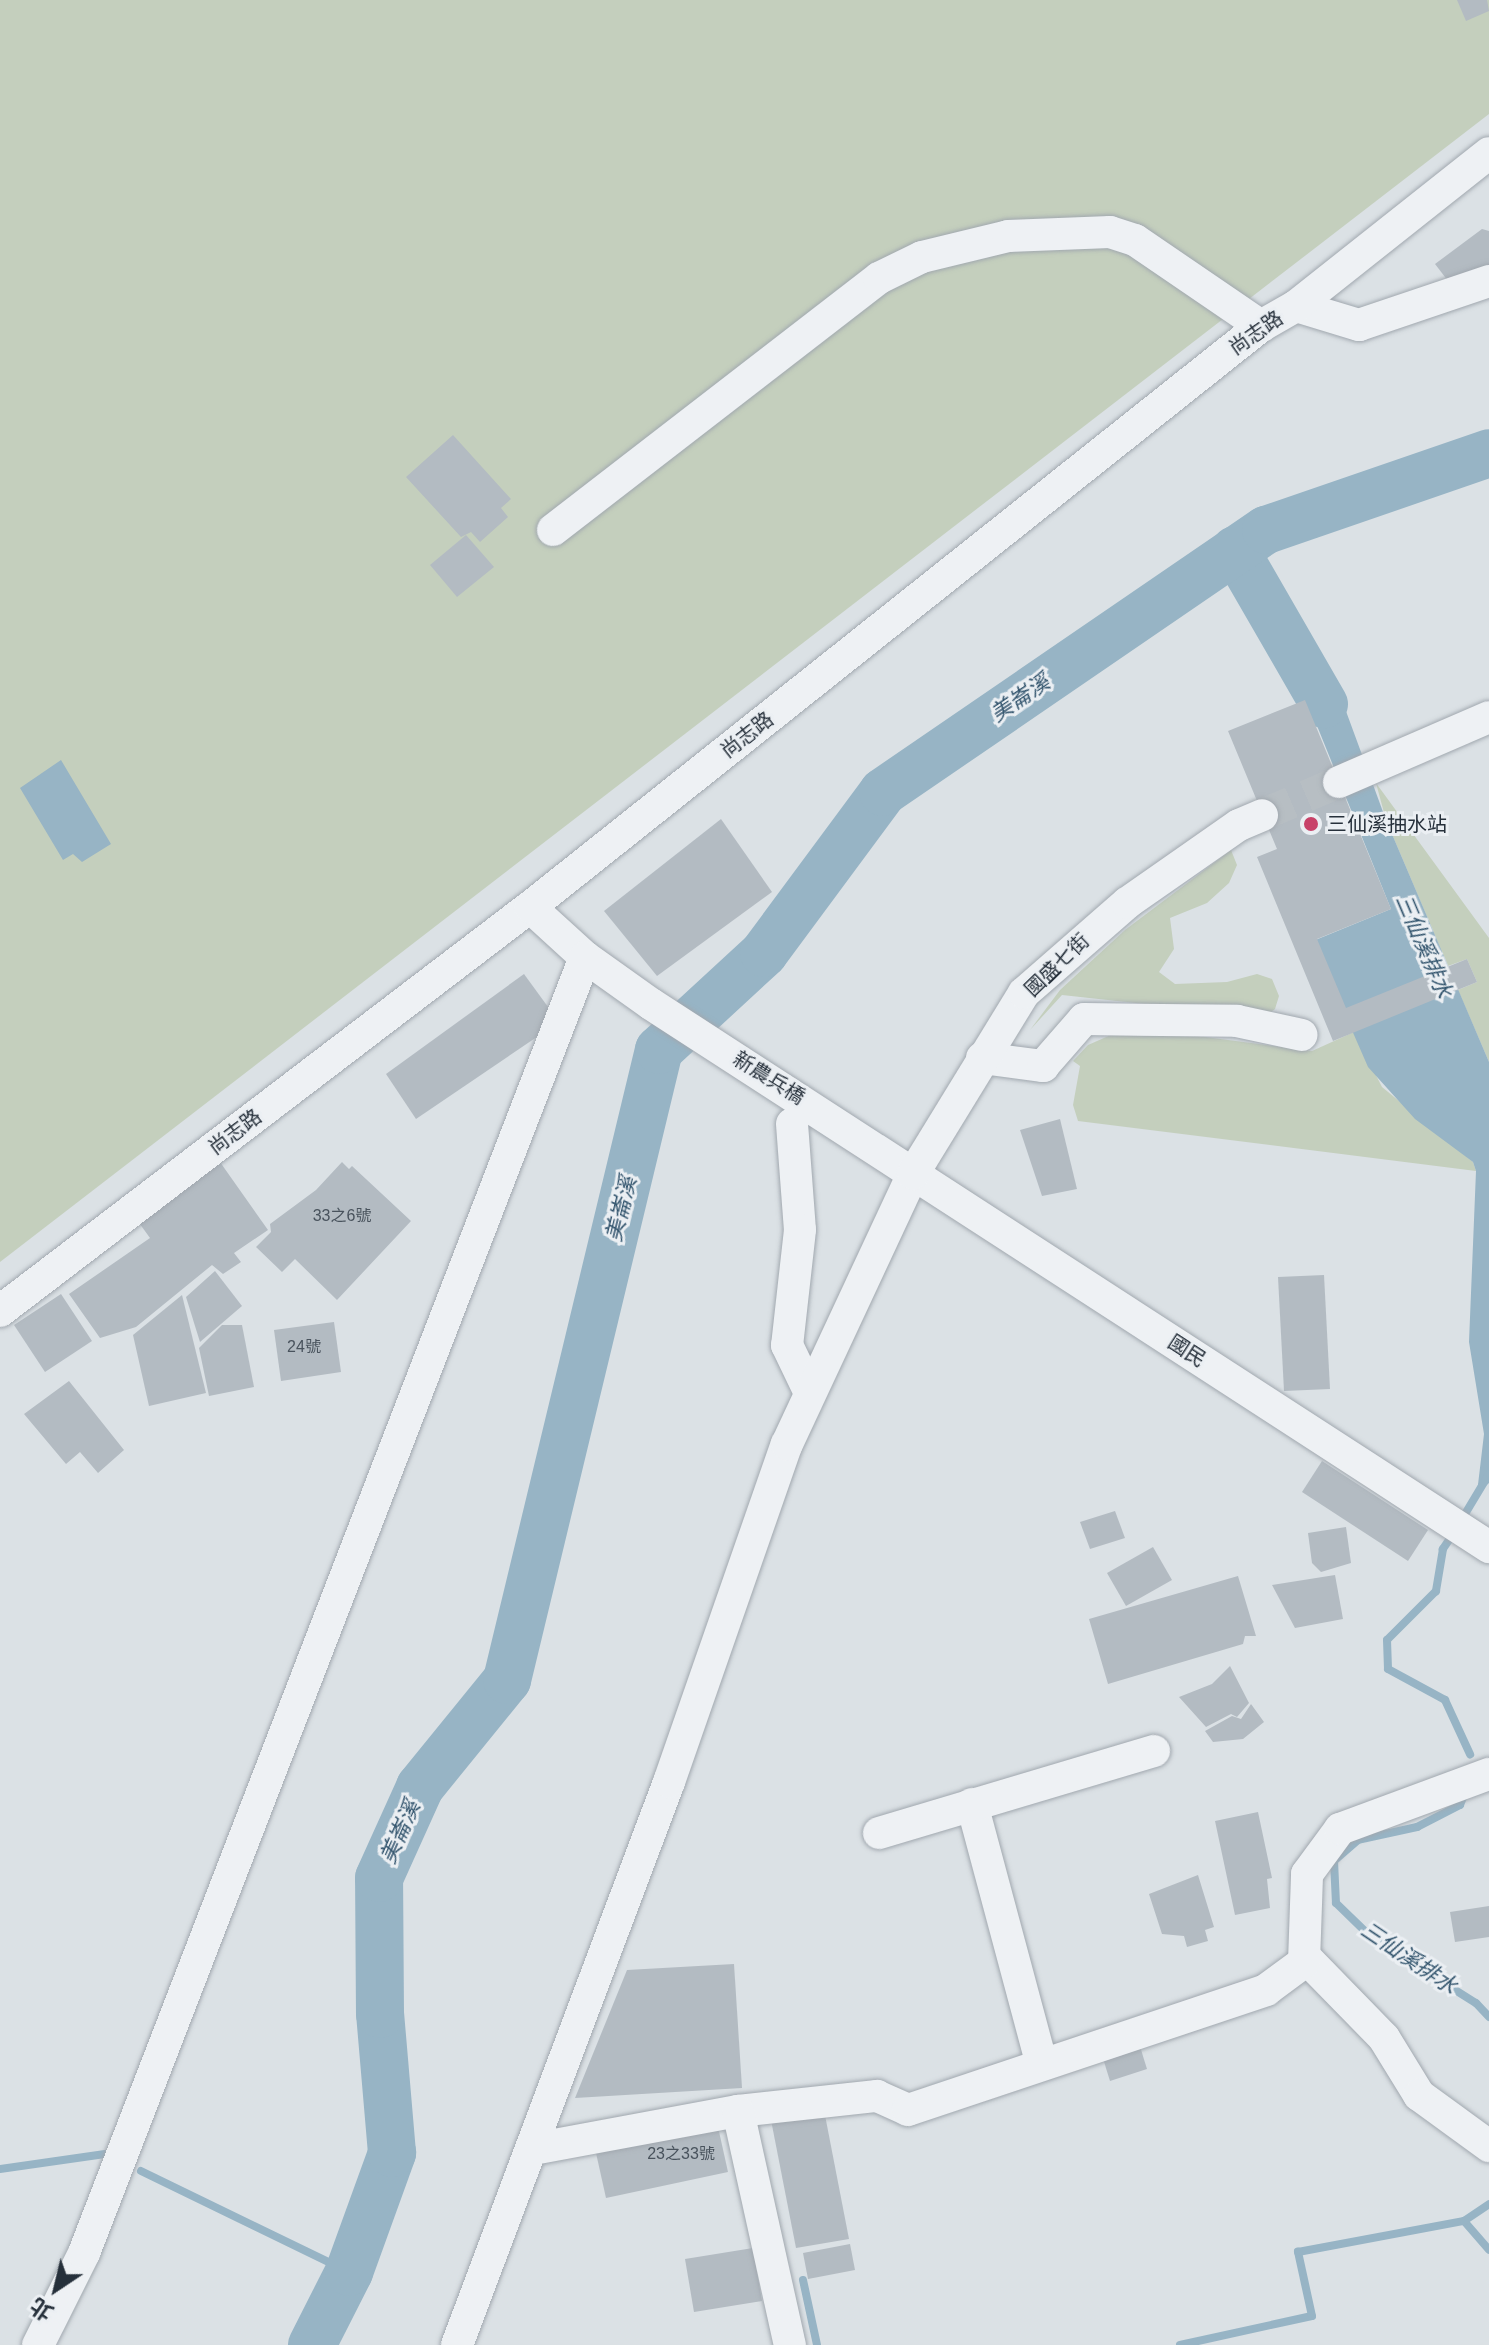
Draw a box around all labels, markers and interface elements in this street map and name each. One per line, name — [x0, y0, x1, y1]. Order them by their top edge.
street label: 尚志路 — [1225, 306, 1287, 360]
water label: 美崙溪 — [985, 669, 1055, 727]
street label: 尚志路 — [716, 707, 778, 763]
place label: 三仙溪抽水站 — [1327, 812, 1447, 836]
marker: 三仙溪抽水站 — [1302, 815, 1320, 833]
water label: 三仙溪排水 — [1390, 890, 1458, 1002]
street label: 國盛七街 — [1020, 929, 1094, 1001]
street label: 新農兵橋 — [729, 1047, 809, 1109]
street label: 尚志路 — [204, 1104, 266, 1160]
water label: 美崙溪 — [600, 1174, 642, 1244]
house number: 33之6號 — [313, 1206, 371, 1226]
street label: 國民 — [1164, 1330, 1210, 1372]
house number: 24號 — [287, 1337, 321, 1357]
water label: 美崙溪 — [375, 1796, 425, 1868]
water label: 三仙溪排水 — [1356, 1916, 1462, 2000]
house number: 23之33號 — [647, 2144, 715, 2164]
north arrow — [16, 2249, 96, 2329]
text: 北 — [26, 2293, 58, 2326]

